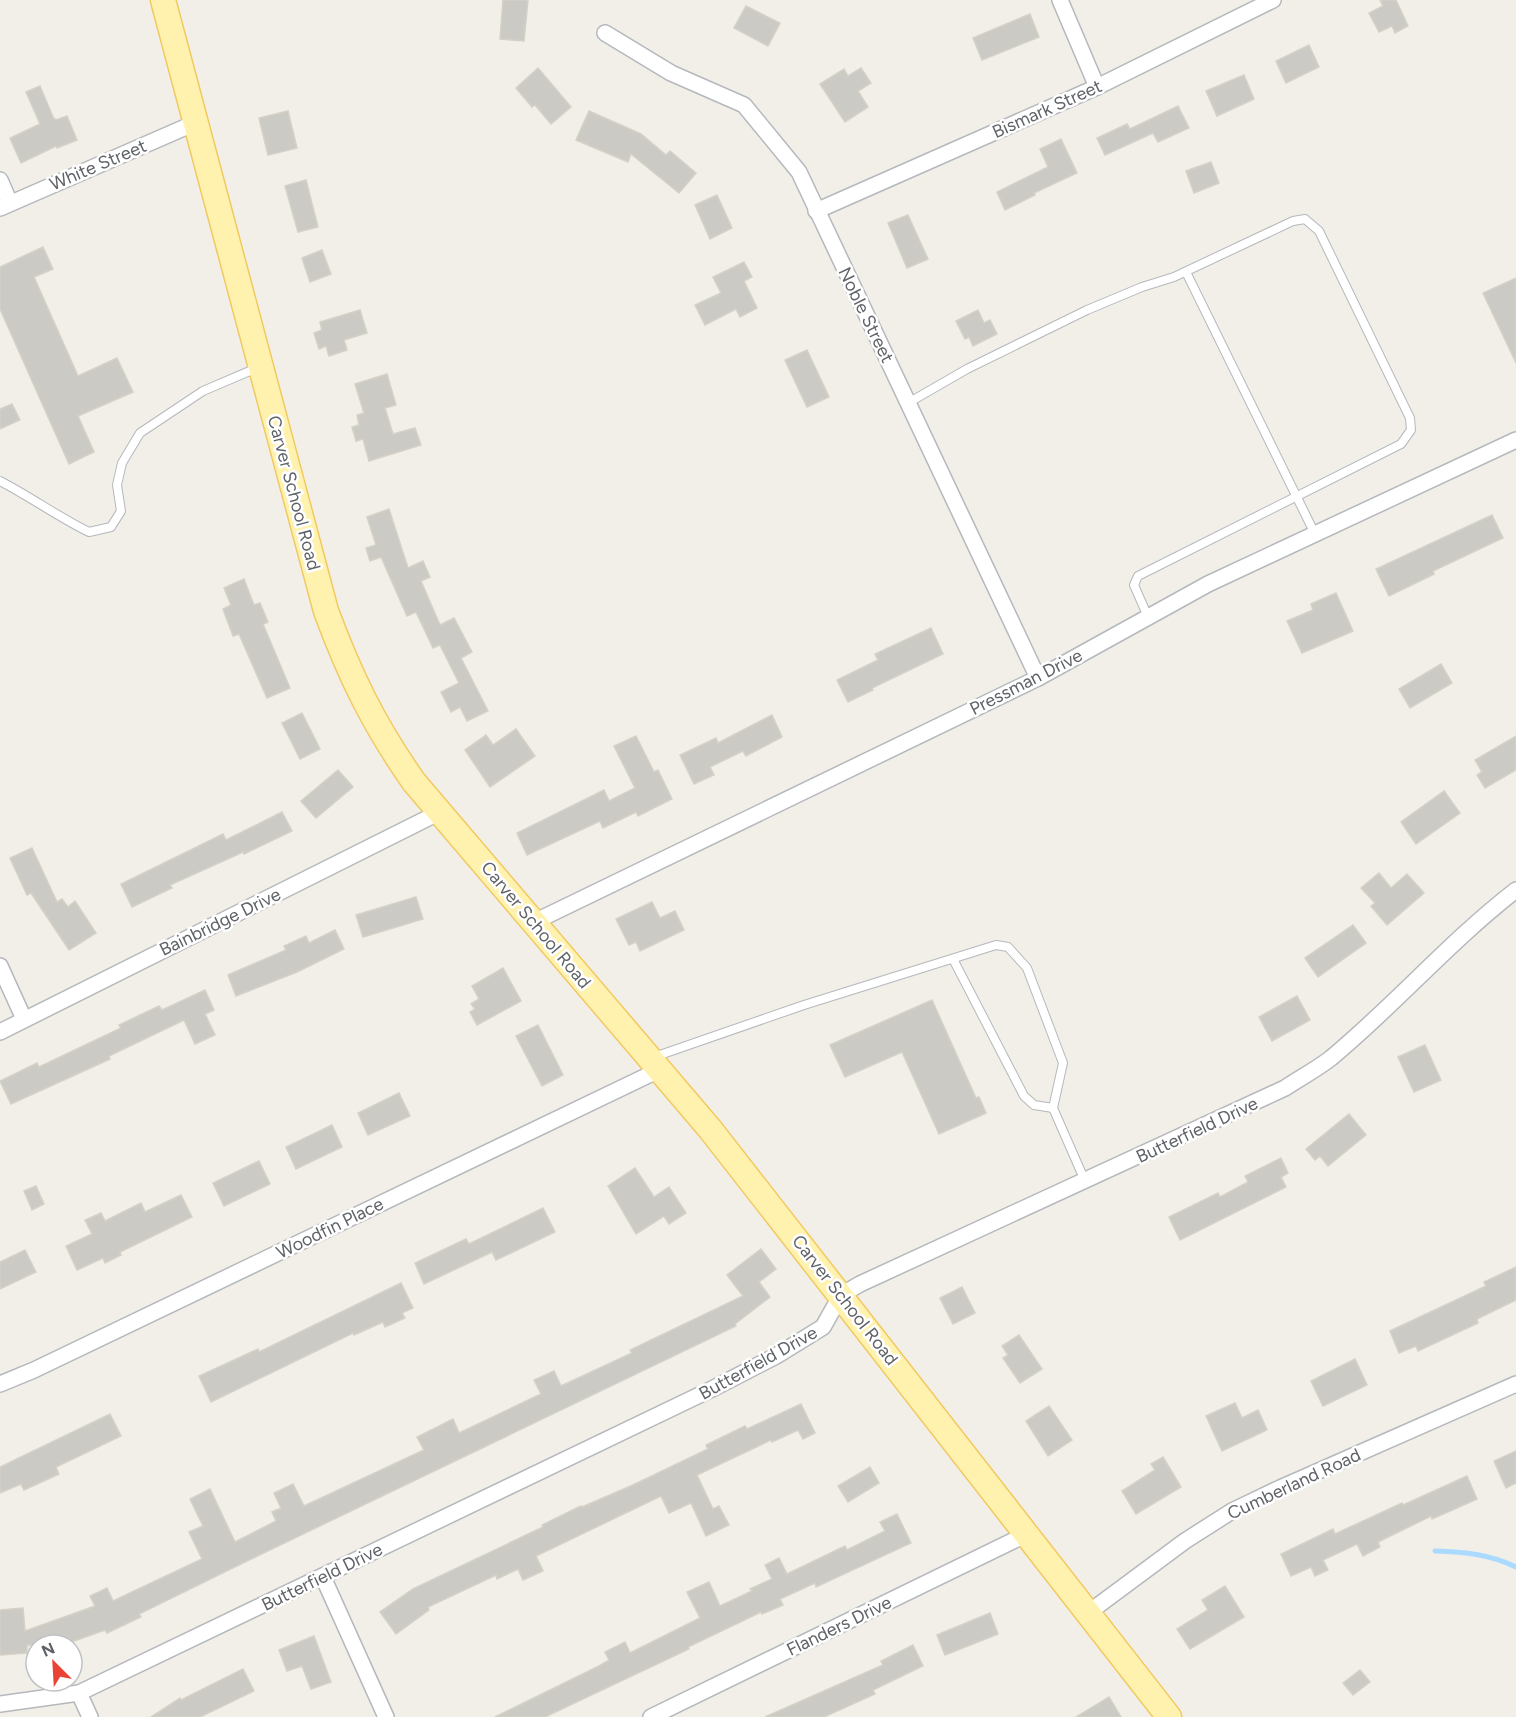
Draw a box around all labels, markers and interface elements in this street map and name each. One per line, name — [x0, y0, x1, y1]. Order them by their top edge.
street label: Bismark Street — [989, 75, 1105, 143]
street label: White Street — [46, 135, 150, 195]
street label: Noble Street — [833, 264, 899, 367]
street label: Carver School Road — [263, 413, 325, 573]
street label: Pressman Drive — [966, 644, 1086, 720]
street label: Carver School Road — [476, 857, 596, 993]
street label: Bainbridge Drive — [156, 883, 284, 961]
street label: Butterfield Drive — [1133, 1092, 1261, 1168]
street label: Woodfin Place — [273, 1193, 387, 1263]
street label: Carver School Road — [787, 1230, 903, 1370]
street label: Butterfield Drive — [695, 1321, 821, 1405]
street label: Cumberland Road — [1224, 1444, 1364, 1524]
street label: Butterfield Drive — [258, 1538, 386, 1616]
street label: Flanders Drive — [783, 1591, 895, 1661]
north arrow — [24, 1633, 84, 1693]
text: N — [39, 1639, 58, 1661]

